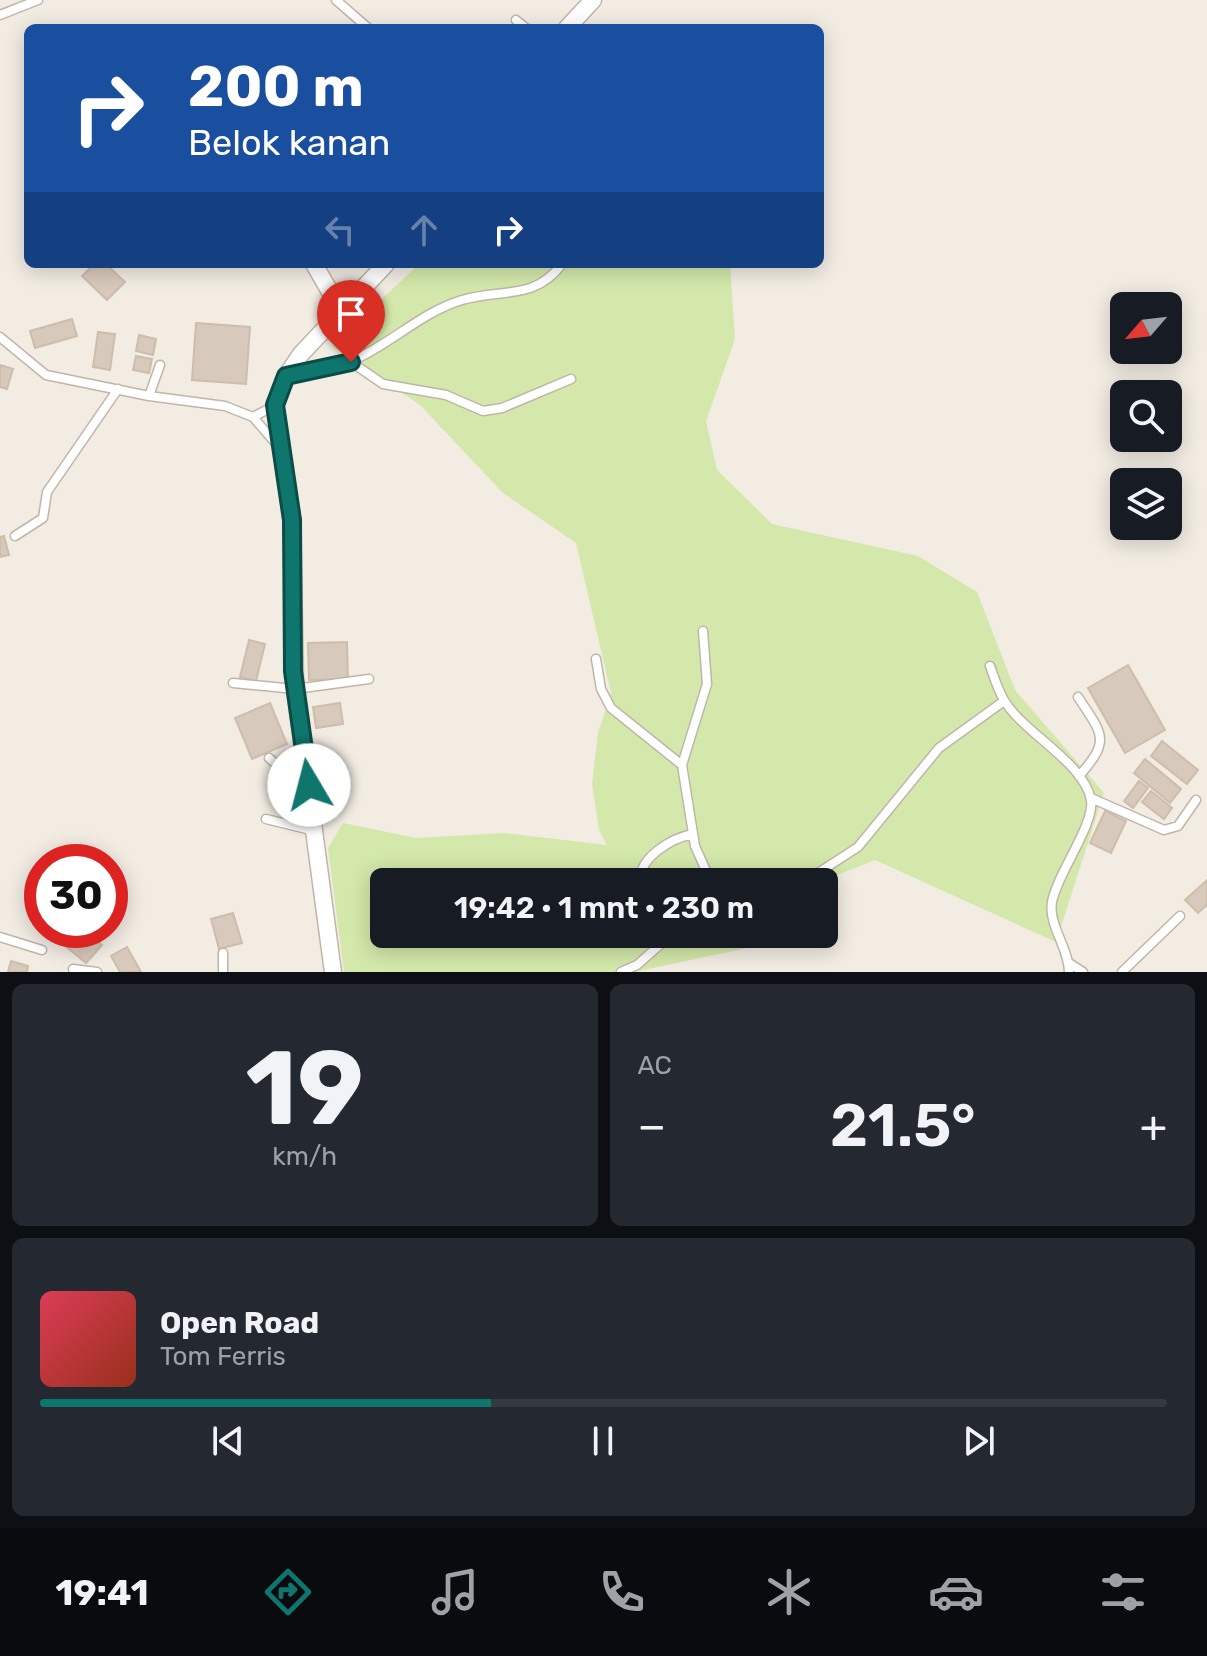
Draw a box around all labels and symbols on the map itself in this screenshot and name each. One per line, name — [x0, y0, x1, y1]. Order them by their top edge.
pin — [317, 280, 385, 362]
north arrow — [1110, 292, 1182, 364]
position arrow — [267, 743, 351, 827]
speed limit sign: 30 — [24, 844, 128, 948]

